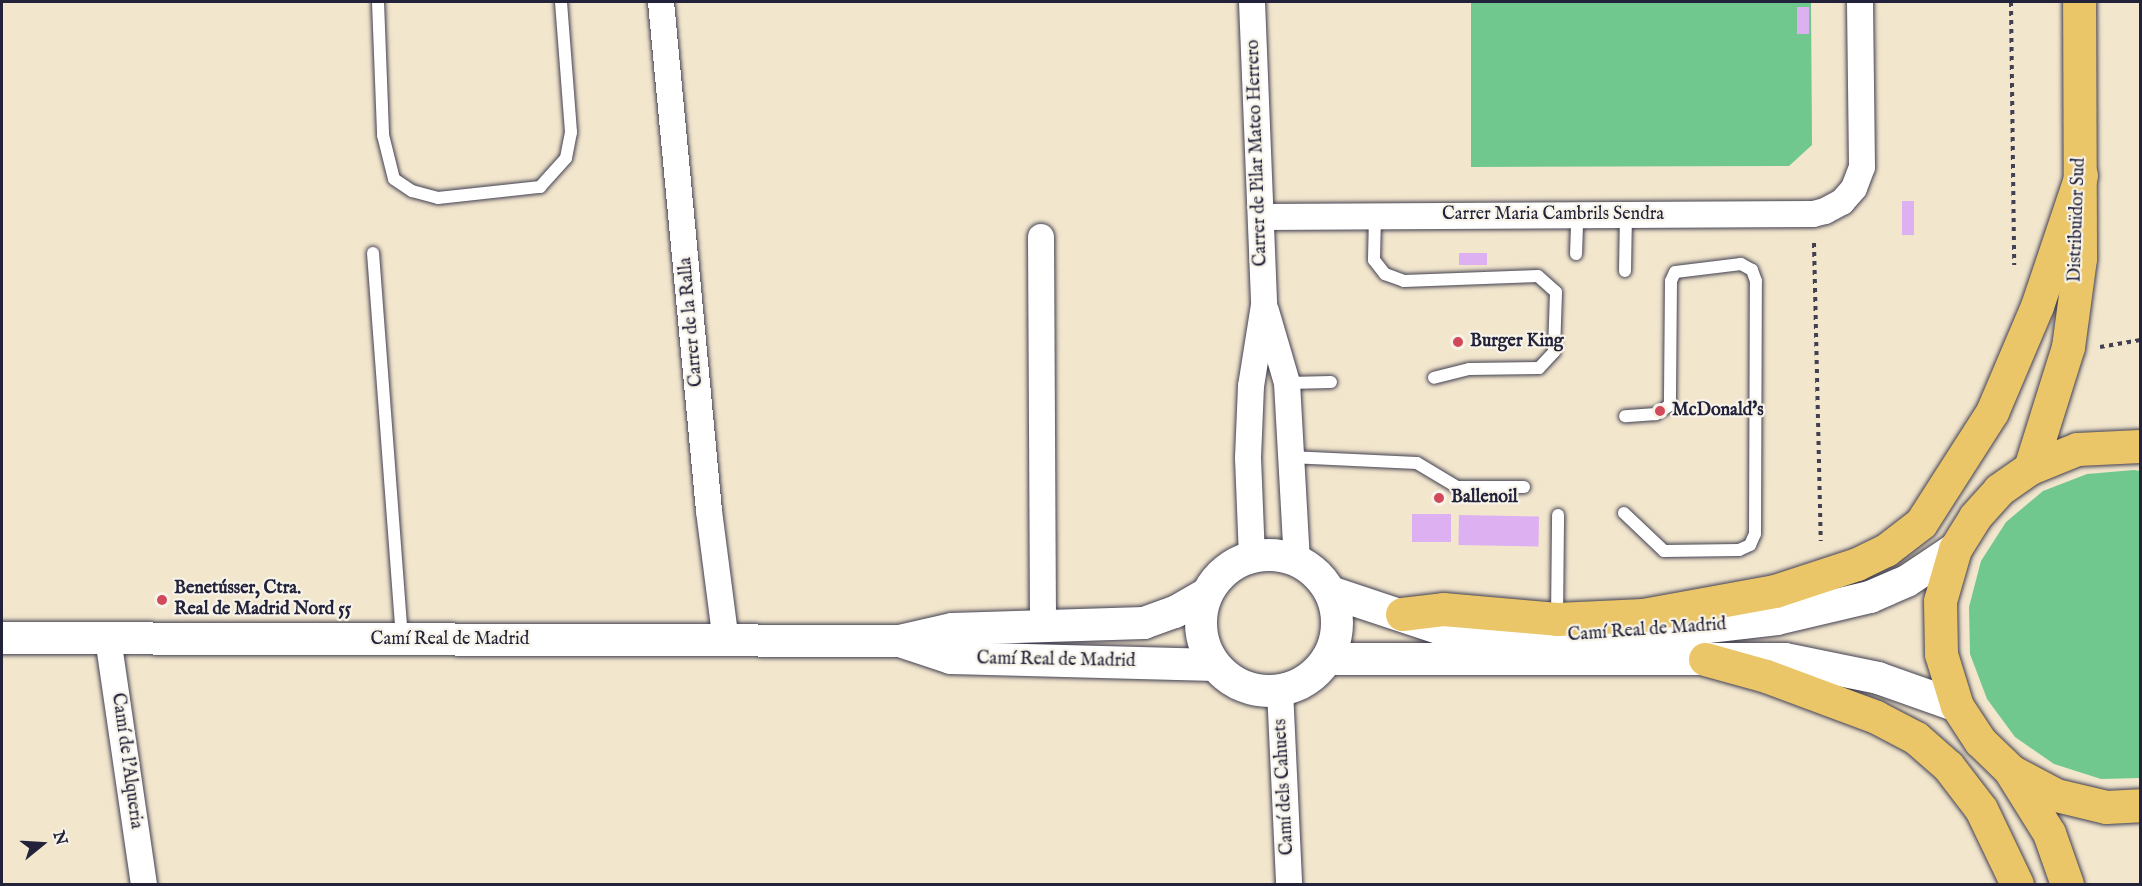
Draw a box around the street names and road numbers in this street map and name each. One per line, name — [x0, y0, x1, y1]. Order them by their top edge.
street label: Carrer de Pilar Mateo Herrero — [1243, 39, 1273, 267]
street label: Distribuïdor Sud — [2065, 157, 2091, 283]
street label: Carrer Maria Cambrils Sendra — [1442, 204, 1664, 226]
street label: Carrer de la Ralla — [676, 256, 708, 388]
street label: Camí Real de Madrid — [1567, 615, 1727, 647]
street label: Camí Real de Madrid — [371, 629, 529, 651]
street label: Camí Real de Madrid — [976, 649, 1136, 673]
street label: Camí de l'Alqueria — [106, 692, 146, 830]
street label: Camí dels Cahuets — [1271, 718, 1299, 856]

